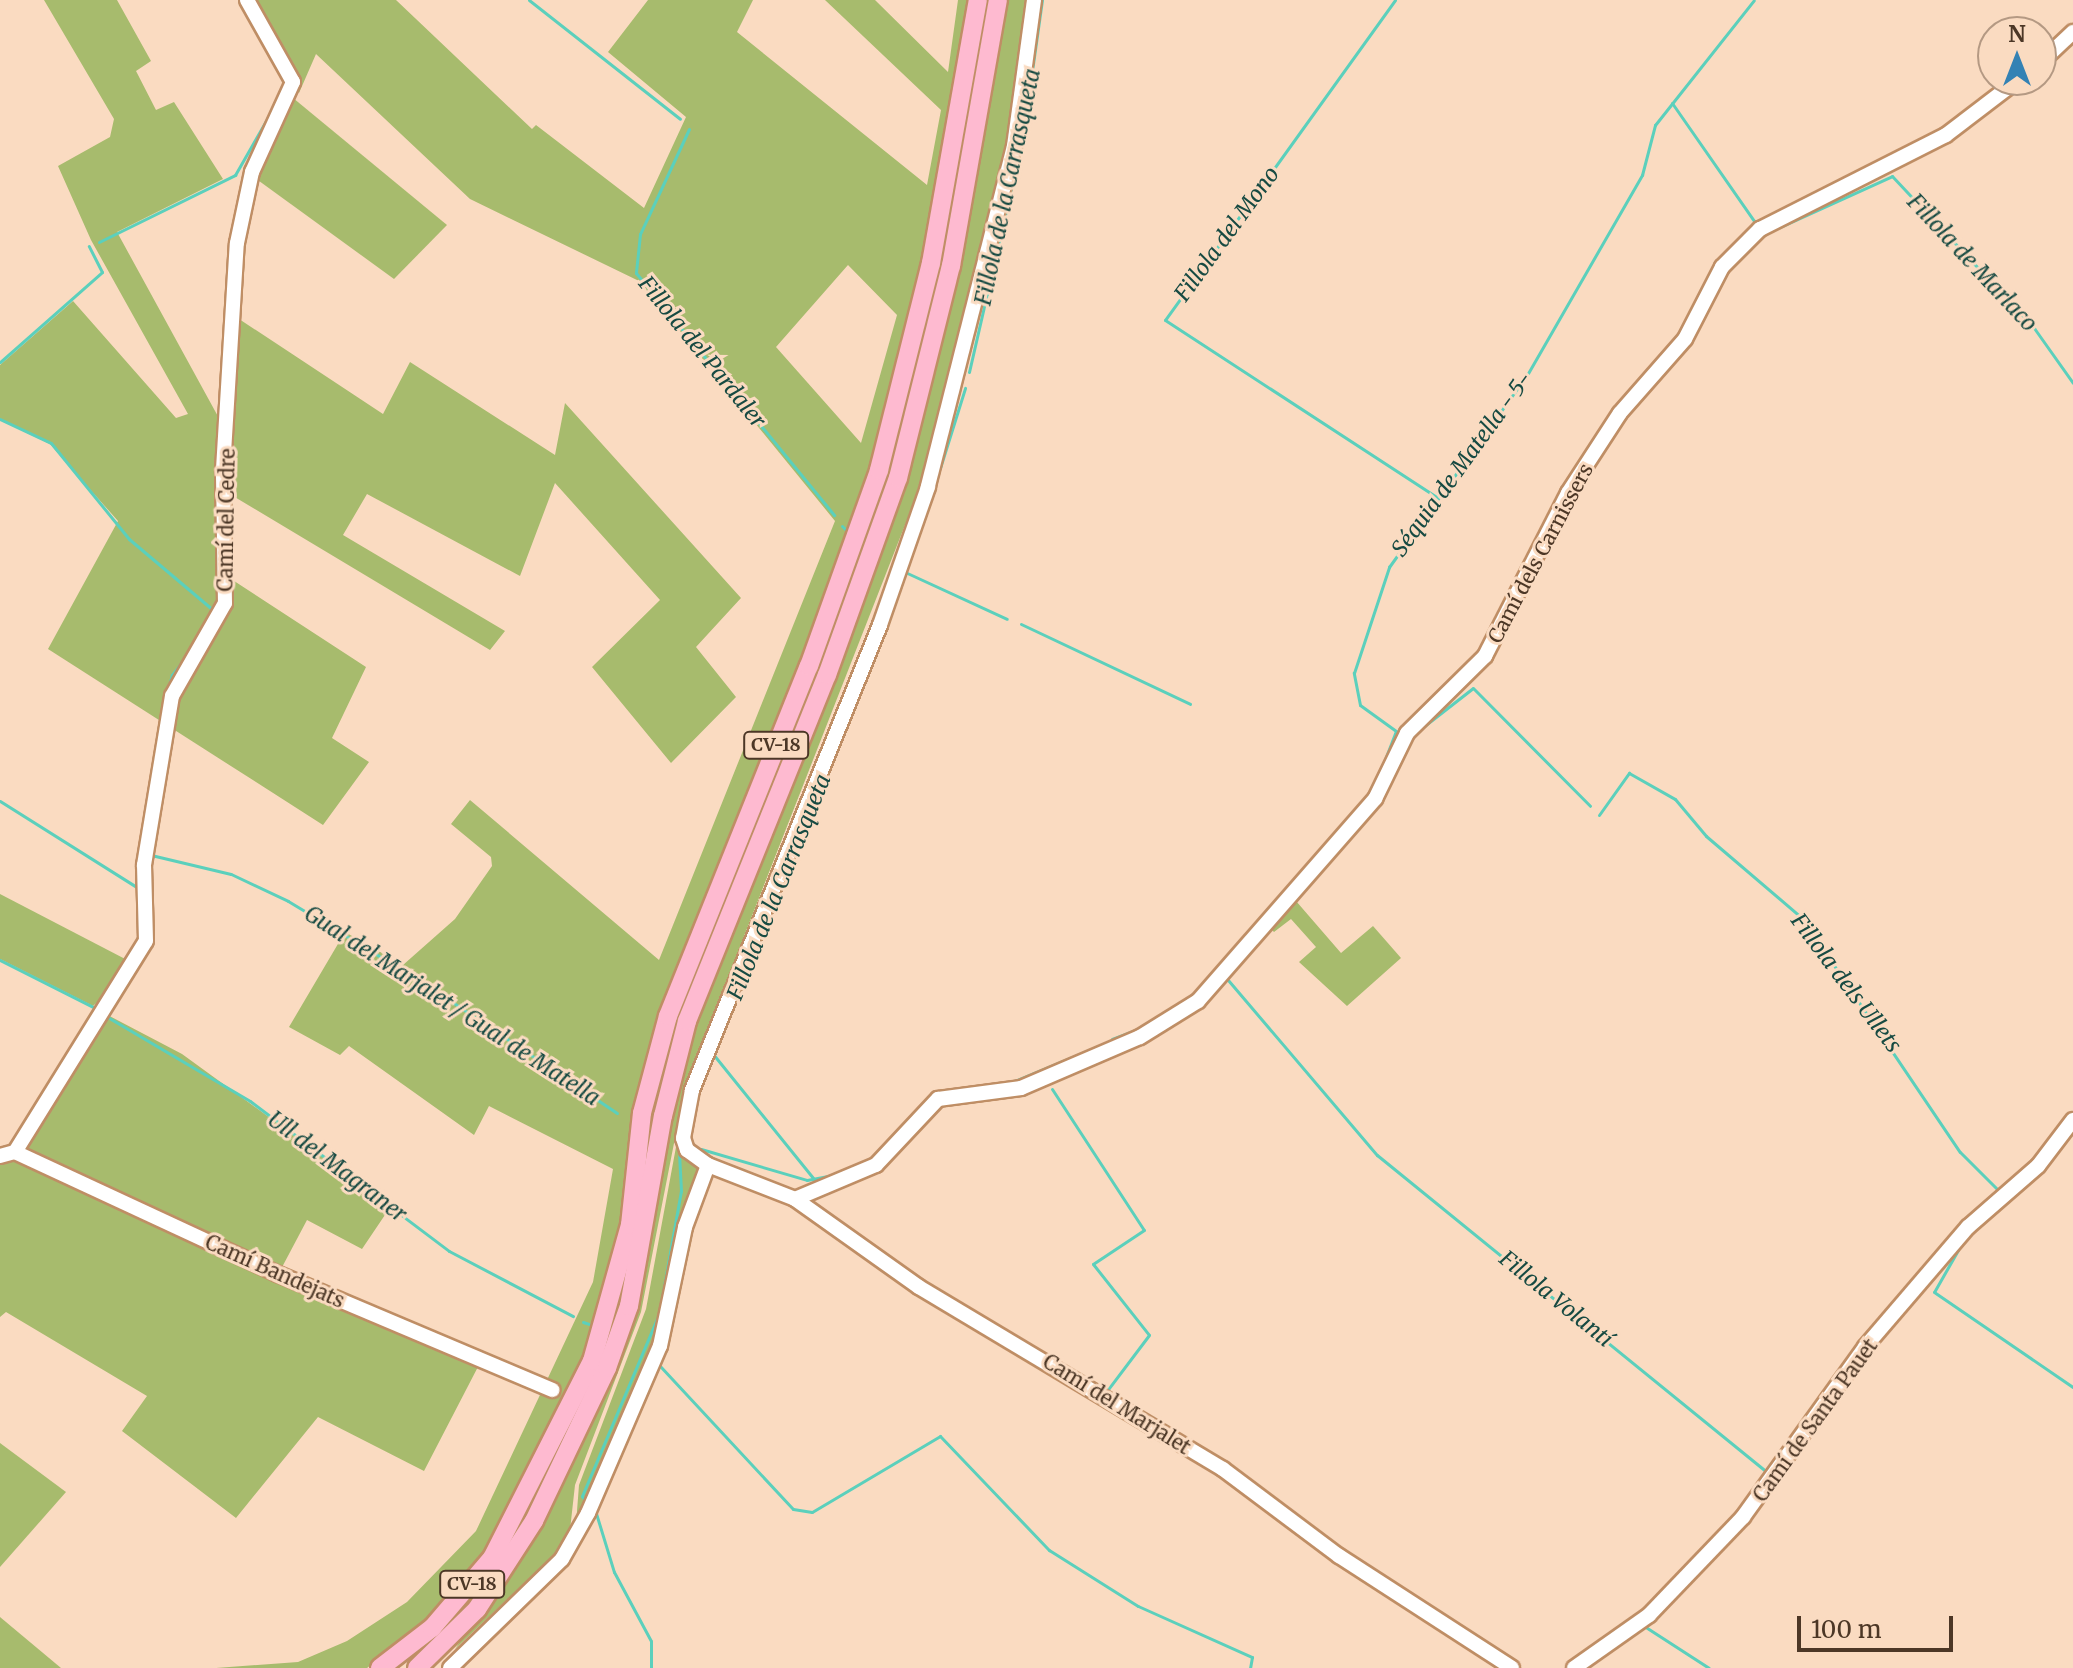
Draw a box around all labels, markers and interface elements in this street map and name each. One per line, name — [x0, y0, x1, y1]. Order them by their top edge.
north arrow — [1977, 16, 2057, 96]
text: N — [2008, 20, 2026, 48]
water label: Fillola de la Carrasqueta — [970, 66, 1046, 308]
water label: Fillola del Mono — [1169, 161, 1285, 307]
water label: Fillola de Marlaco — [1902, 189, 2042, 337]
water label: Fillola del Pardaler — [633, 271, 771, 433]
water label: Séquia de Matella - 5- — [1386, 367, 1538, 561]
street label: Camí del Cedre — [213, 448, 239, 592]
street label: Camí dels Carnissers — [1483, 459, 1597, 647]
road number: CV-18 — [742, 731, 810, 759]
water label: Fillola de la Carrasqueta — [722, 770, 836, 1004]
water label: Gual del Marjalet / Gual de Matella — [299, 901, 605, 1111]
water label: Fillola dels Ullets — [1785, 908, 1907, 1058]
water label: Ull del Magraner — [262, 1106, 412, 1228]
street label: Camí Bandejats — [202, 1230, 348, 1312]
water label: Fillola Volantí — [1494, 1245, 1618, 1353]
street label: Camí de Santa Pauet — [1748, 1334, 1882, 1506]
street label: Camí del Marjalet — [1039, 1349, 1195, 1459]
road number: CV-18 — [438, 1570, 506, 1598]
scale bar — [1801, 1600, 1957, 1650]
text: 100 m — [1811, 1614, 1881, 1645]

